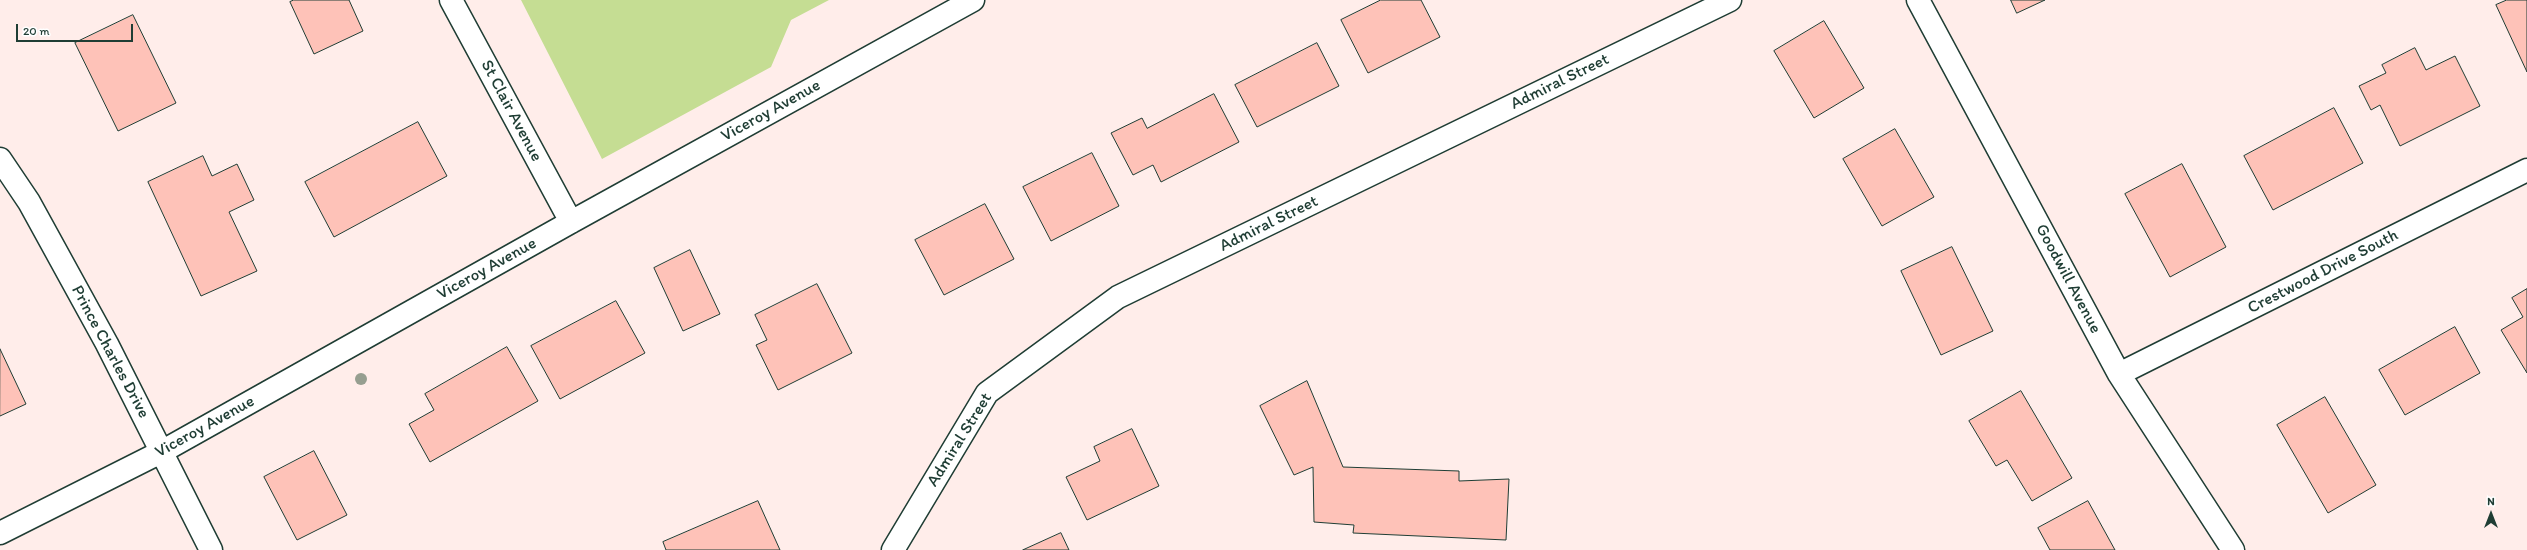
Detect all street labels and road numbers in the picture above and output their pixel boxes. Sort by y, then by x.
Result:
street label: Admiral Street [1507,49,1613,115]
street label: St Clair Avenue [476,57,546,165]
street label: Viceroy Avenue [718,75,824,147]
street label: Admiral Street [1216,191,1322,257]
street label: Goodwill Avenue [2031,221,2105,337]
street label: Crestwood Drive South [2244,225,2402,319]
street label: Viceroy Avenue [434,233,540,305]
street label: Prince Charles Drive [66,282,154,422]
street label: Admiral Street [923,389,997,491]
street label: Viceroy Avenue [152,391,258,463]

